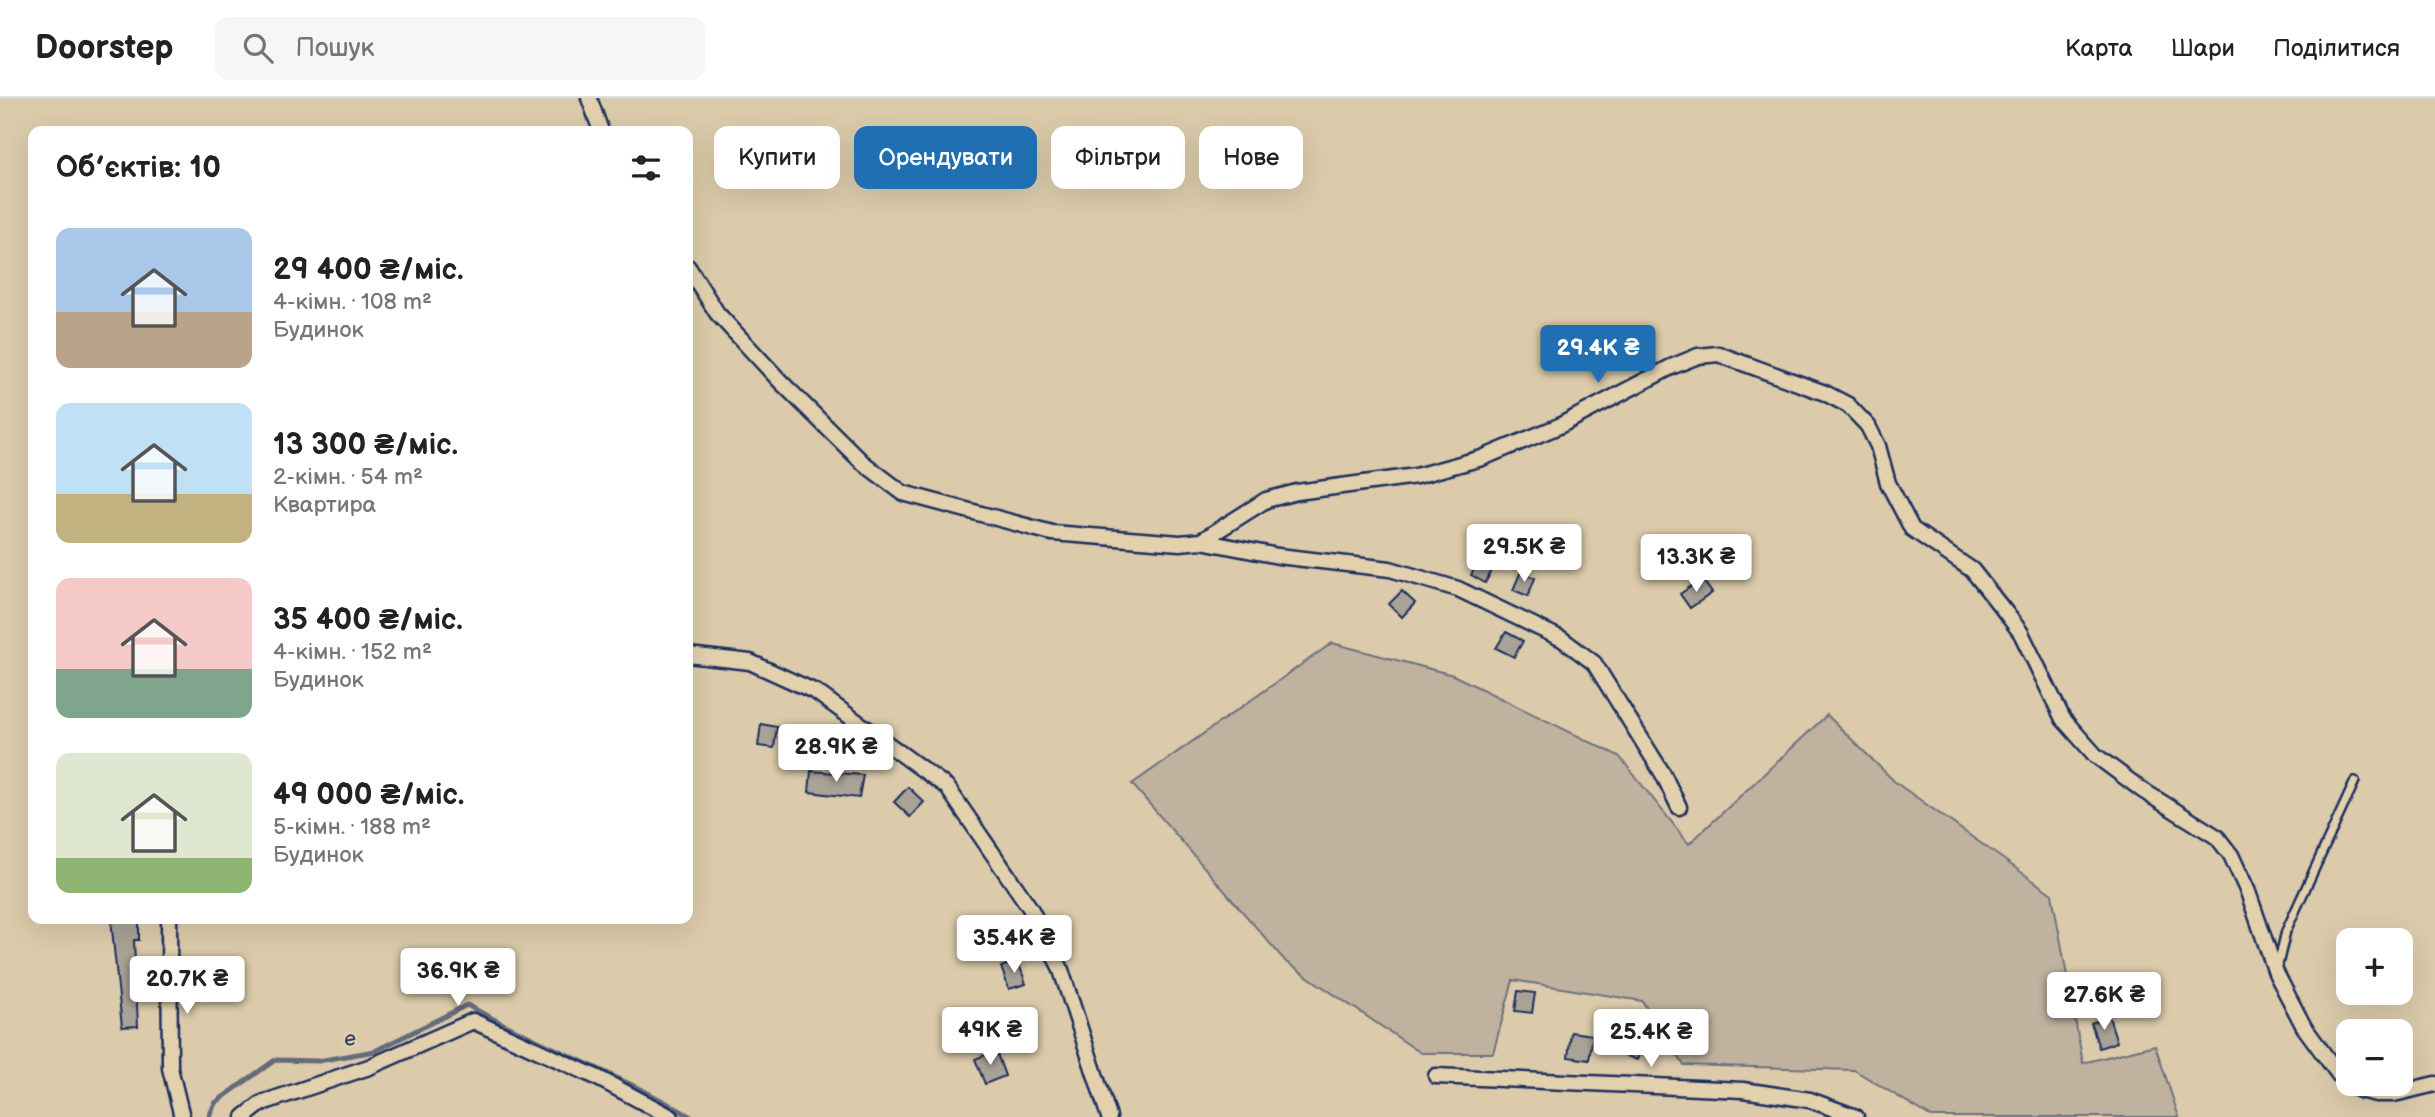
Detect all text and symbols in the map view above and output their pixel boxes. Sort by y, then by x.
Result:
search box [215,17,705,80]
text: Doorstep [35,28,173,68]
icon: search [239,29,277,67]
text: Пошук [295,33,374,64]
text: Карта [2065,34,2133,63]
text: Шари [2171,34,2235,63]
text: Поділитися [2273,34,2400,63]
chip: Купити [714,126,840,189]
chip: Орендувати [854,126,1037,189]
chip: Фільтри [1051,126,1185,189]
chip: Нове [1199,126,1303,189]
icon: filters [627,149,665,187]
text: Об’єктів: 10 [56,150,221,186]
text: 29 400 ₴/міс. [273,252,464,288]
icon: home [112,256,196,340]
text: 4-кімн. · 108 m² [273,288,432,316]
text: Будинок [273,316,364,344]
pin: 29.4K ₴ [1533,326,1663,385]
text: 29.4K ₴ [1556,334,1640,362]
text: 13 300 ₴/міс. [273,427,458,463]
icon: home [112,431,196,515]
text: 2-кімн. · 54 m² [273,463,423,491]
text: Квартира [273,491,376,519]
pin: 29.5K ₴ [1459,524,1589,584]
text: 29.5K ₴ [1483,533,1565,561]
pin: 13.3K ₴ [1631,534,1761,594]
text: 13.3K ₴ [1657,543,1735,571]
text: 35 400 ₴/міс. [273,602,463,638]
icon: home [112,606,196,690]
text: 4-кімн. · 152 m² [273,638,432,666]
text: Будинок [273,666,364,694]
pin: 28.9K ₴ [771,724,901,784]
text: 28.9K ₴ [794,733,878,761]
text: 49 000 ₴/міс. [273,777,464,813]
icon: home [112,781,196,865]
text: 5-кімн. · 188 m² [273,813,431,841]
text: Будинок [273,841,364,869]
pin: 35.4K ₴ [949,916,1079,975]
text: 35.4K ₴ [973,924,1055,952]
map controls [2336,928,2413,1096]
button: + [2336,928,2413,1005]
pin: 36.9K ₴ [393,948,523,1008]
pin: 20.7K ₴ [122,956,252,1016]
text: 36.9K ₴ [416,957,500,985]
text: 20.7K ₴ [146,965,228,993]
pin: 27.6K ₴ [2039,972,2169,1032]
text: 27.6K ₴ [2063,981,2145,1009]
pin: 49K ₴ [941,1007,1039,1067]
pin: 25.4K ₴ [1586,1010,1716,1069]
text: 49K ₴ [958,1016,1022,1044]
text: 25.4K ₴ [1610,1018,1692,1046]
button: − [2336,1019,2413,1096]
water label: e [342,1026,358,1052]

